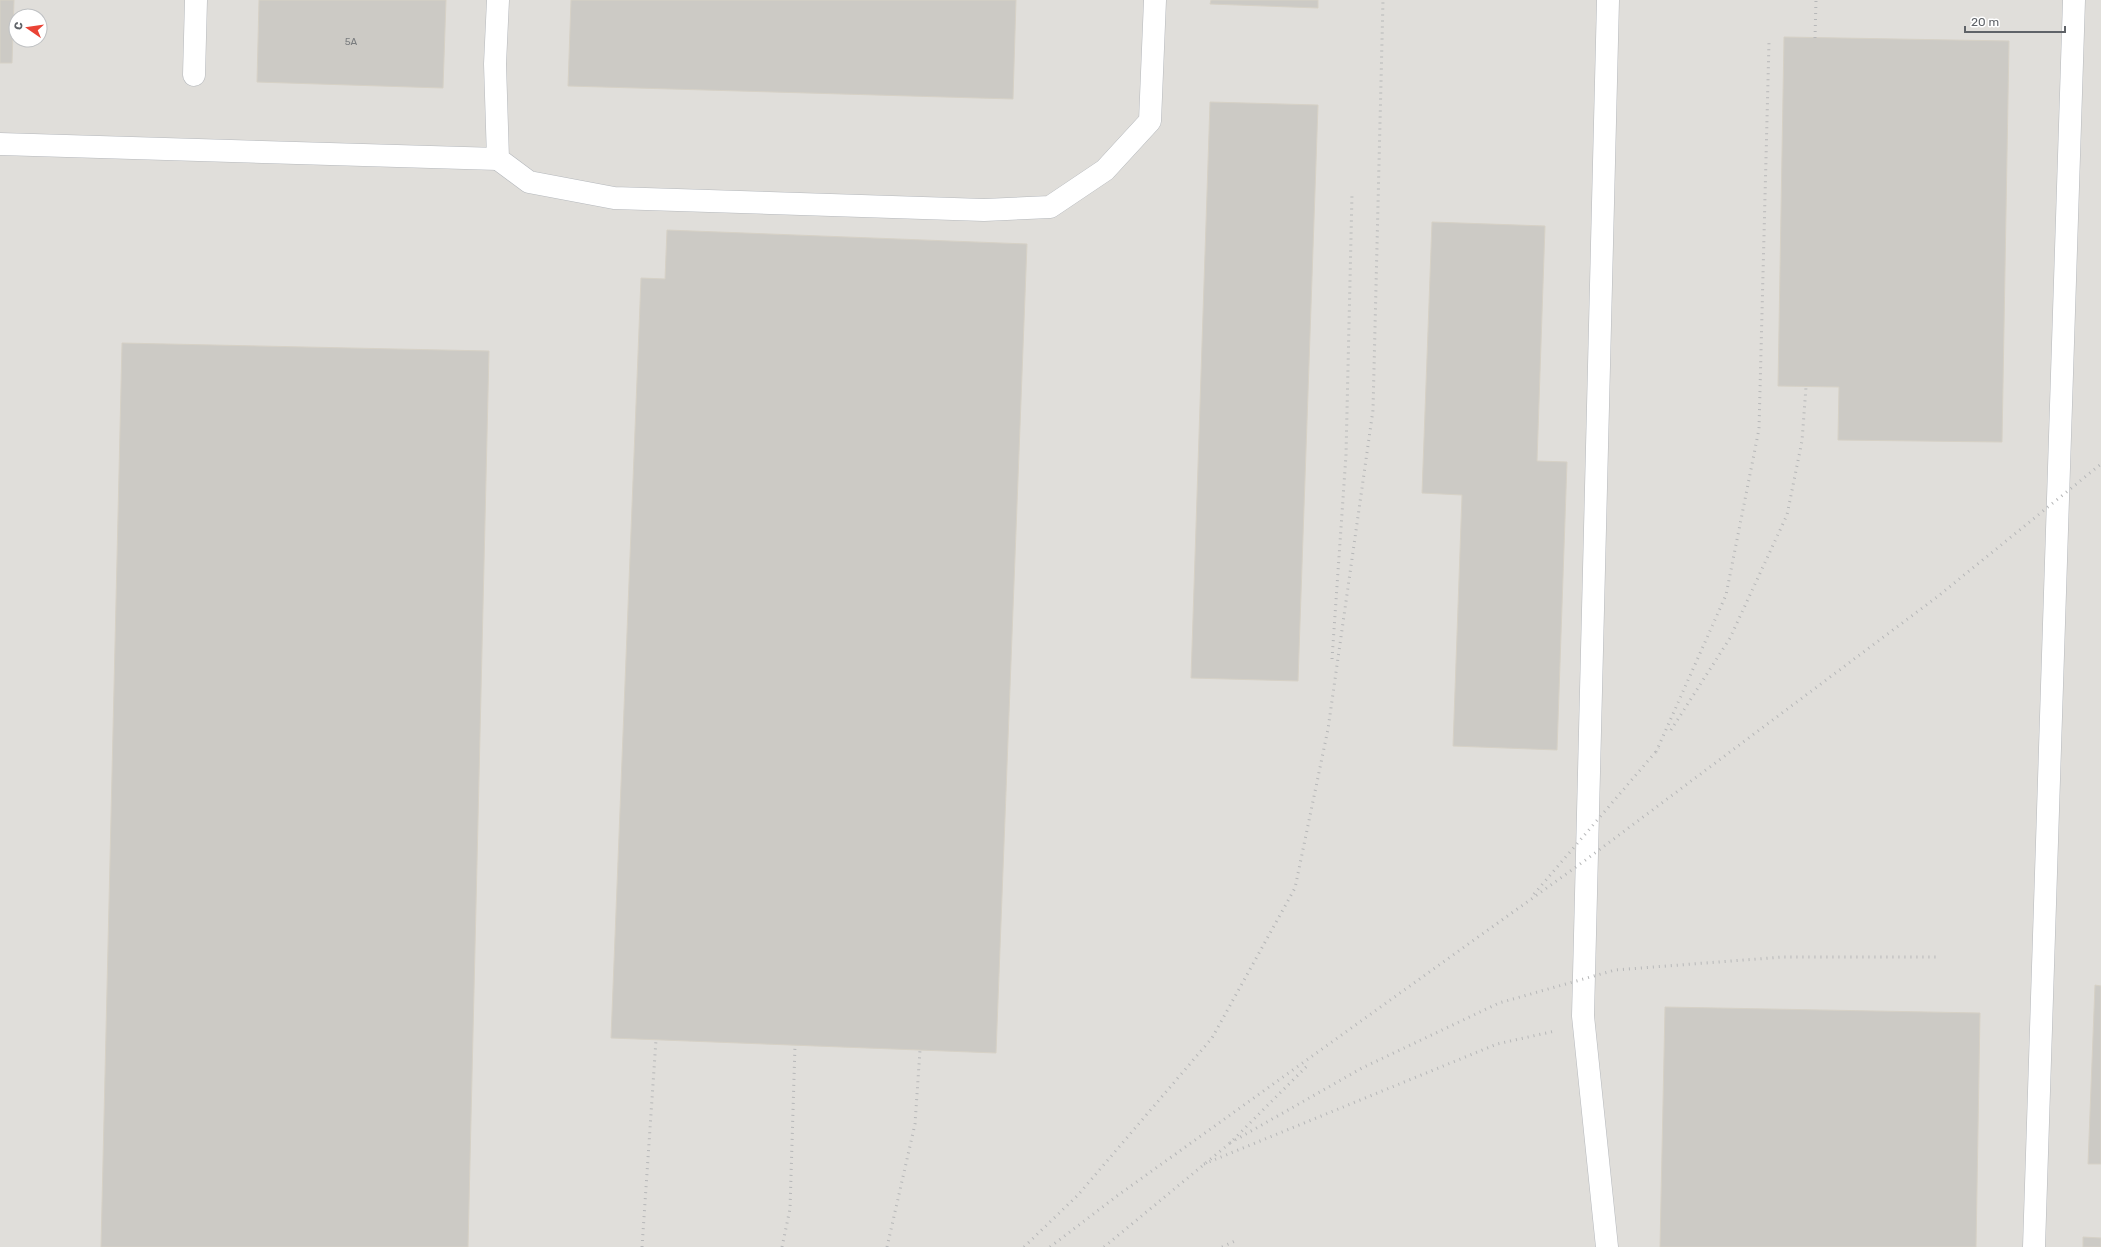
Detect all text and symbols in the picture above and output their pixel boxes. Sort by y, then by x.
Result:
north arrow [8,8,48,48]
scale bar [1965,8,2065,34]
text: 20 m [1971,15,1999,29]
text: С [12,20,26,31]
house number: 5А [345,36,358,48]

